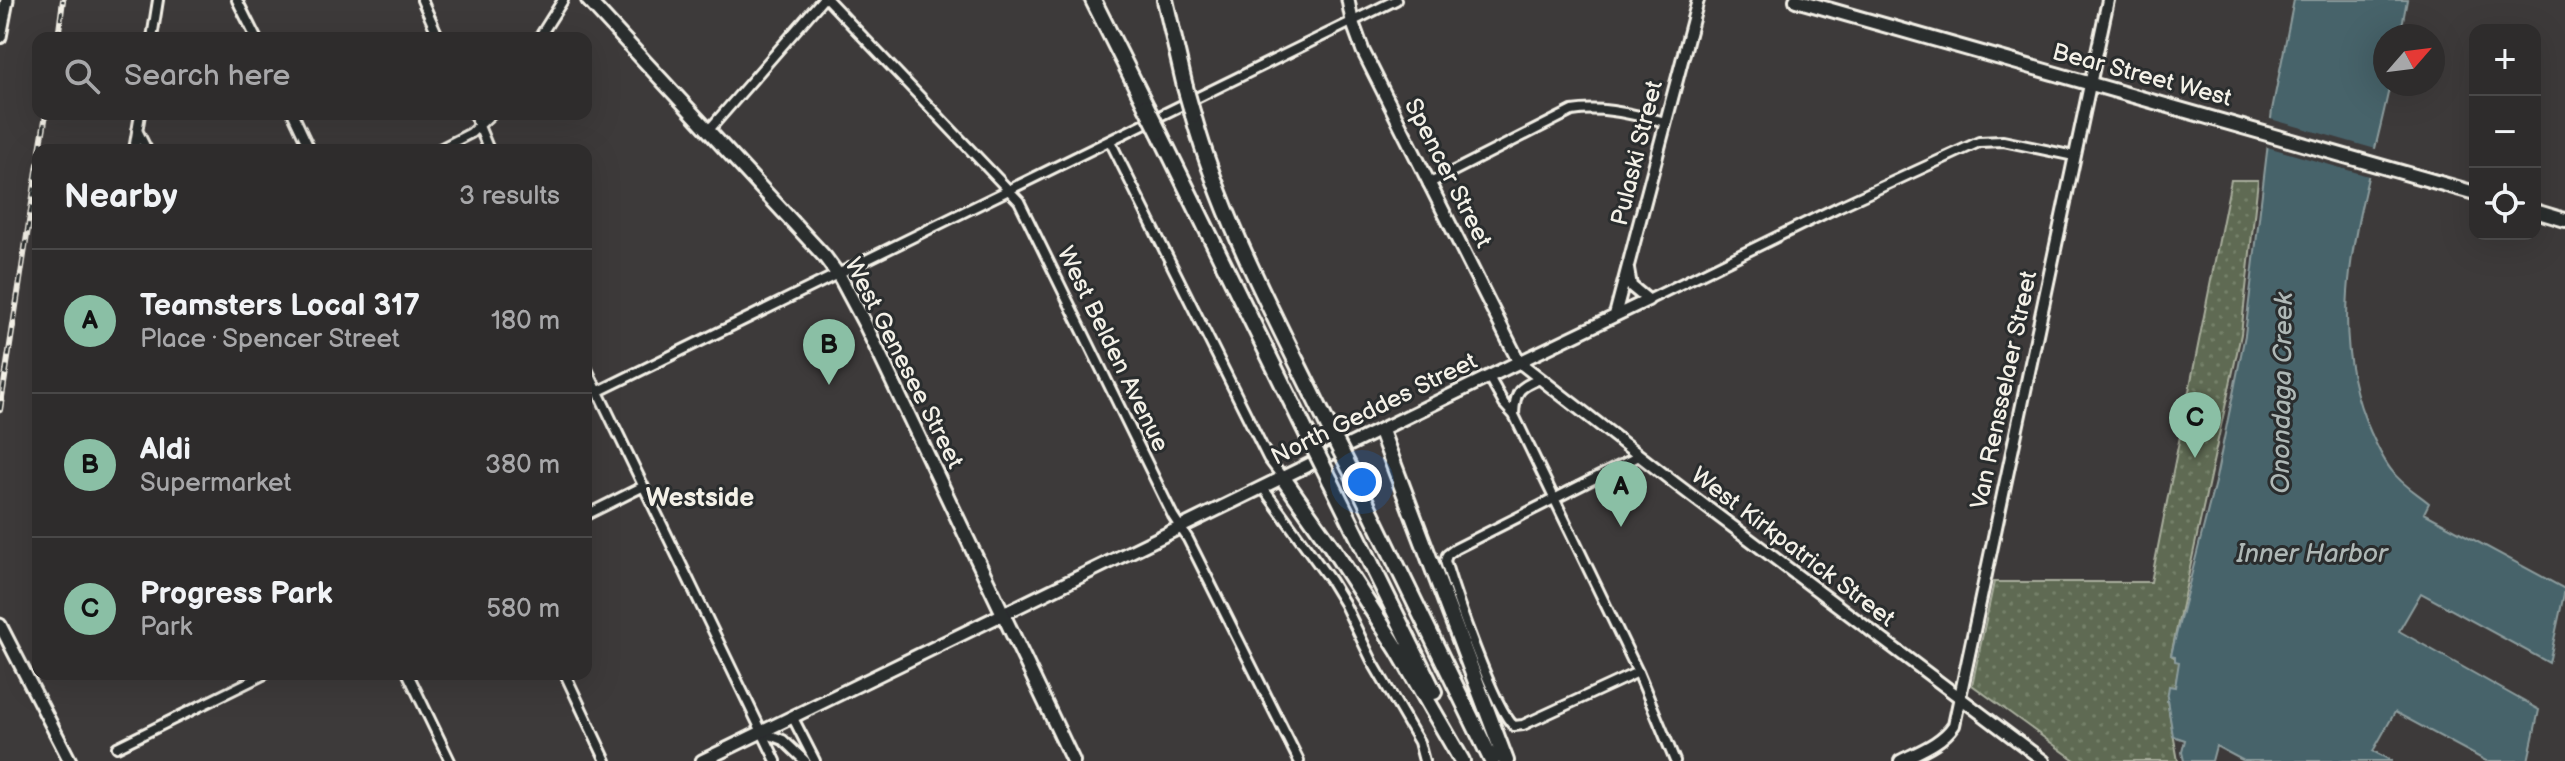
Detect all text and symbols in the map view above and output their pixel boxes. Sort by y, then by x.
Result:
north arrow [2373,24,2445,96]
map controls [2469,24,2541,240]
button: + [2469,24,2541,96]
search box [32,32,592,120]
street label: Bear Street West [2049,37,2235,113]
icon: search [60,54,104,98]
text: Search here [124,58,290,94]
street label: Pulaski Street [1605,77,1669,229]
street label: Spencer Street [1398,93,1498,253]
button: − [2469,96,2541,168]
button: locate [2469,168,2541,240]
text: Nearby [64,176,178,217]
text: 3 results [459,181,560,212]
street label: West Belden Avenue [1051,242,1175,456]
street label: West Genesee Street [838,253,970,474]
street label: Van Rensselaer Street [1965,268,2044,512]
text: Teamsters Local 317 [140,288,420,324]
water label: Onondaga Creek [2266,291,2300,494]
text: A [82,306,98,337]
text: 180 m [491,306,560,337]
pin: B [803,319,855,385]
text: Place · Spencer Street [140,324,400,355]
street label: North Geddes Street [1266,346,1482,471]
pin: C [2169,392,2221,458]
text: Aldi [140,432,191,468]
text: B [81,450,99,481]
text: 380 m [485,450,560,481]
pin: A [1595,461,1647,527]
street label: West Kirkpatrick Street [1685,461,1901,633]
your location [1342,462,1382,502]
text: Supermarket [140,468,291,499]
district label: Westside [646,483,754,514]
water label: Inner Harbor [2235,539,2389,570]
text: Progress Park [140,576,333,612]
text: C [81,594,99,625]
text: 580 m [486,594,560,625]
text: Park [140,612,192,643]

